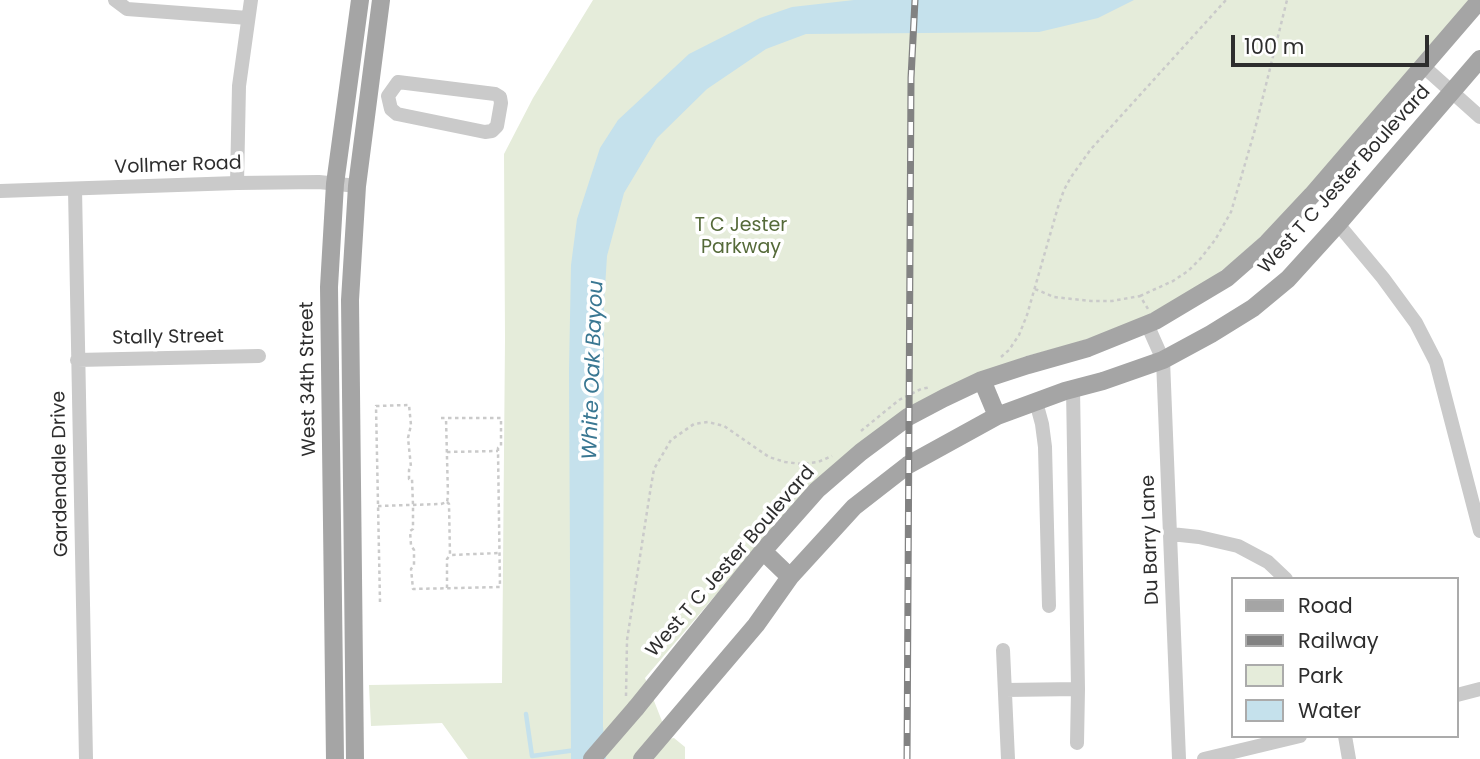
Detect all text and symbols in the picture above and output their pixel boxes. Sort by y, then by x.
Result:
scale bar [1235,21,1433,65]
text: 100 m [1244,32,1304,61]
street label: West T C Jester Boulevard [1254,81,1436,279]
street label: Vollmer Road [114,152,242,180]
park label: T C Jester Parkway [695,215,787,259]
water label: White Oak Bayou [578,280,610,460]
street label: West 34th Street [296,301,322,457]
street label: Stally Street [112,326,224,350]
street label: Gardendale Drive [48,391,74,557]
street label: West T C Jester Boulevard [642,462,820,662]
street label: Du Barry Lane [1137,475,1165,605]
legend [1232,577,1459,738]
text: Road [1298,591,1353,620]
text: Railway [1298,626,1379,655]
text: Park [1298,661,1343,690]
text: Water [1298,696,1361,725]

